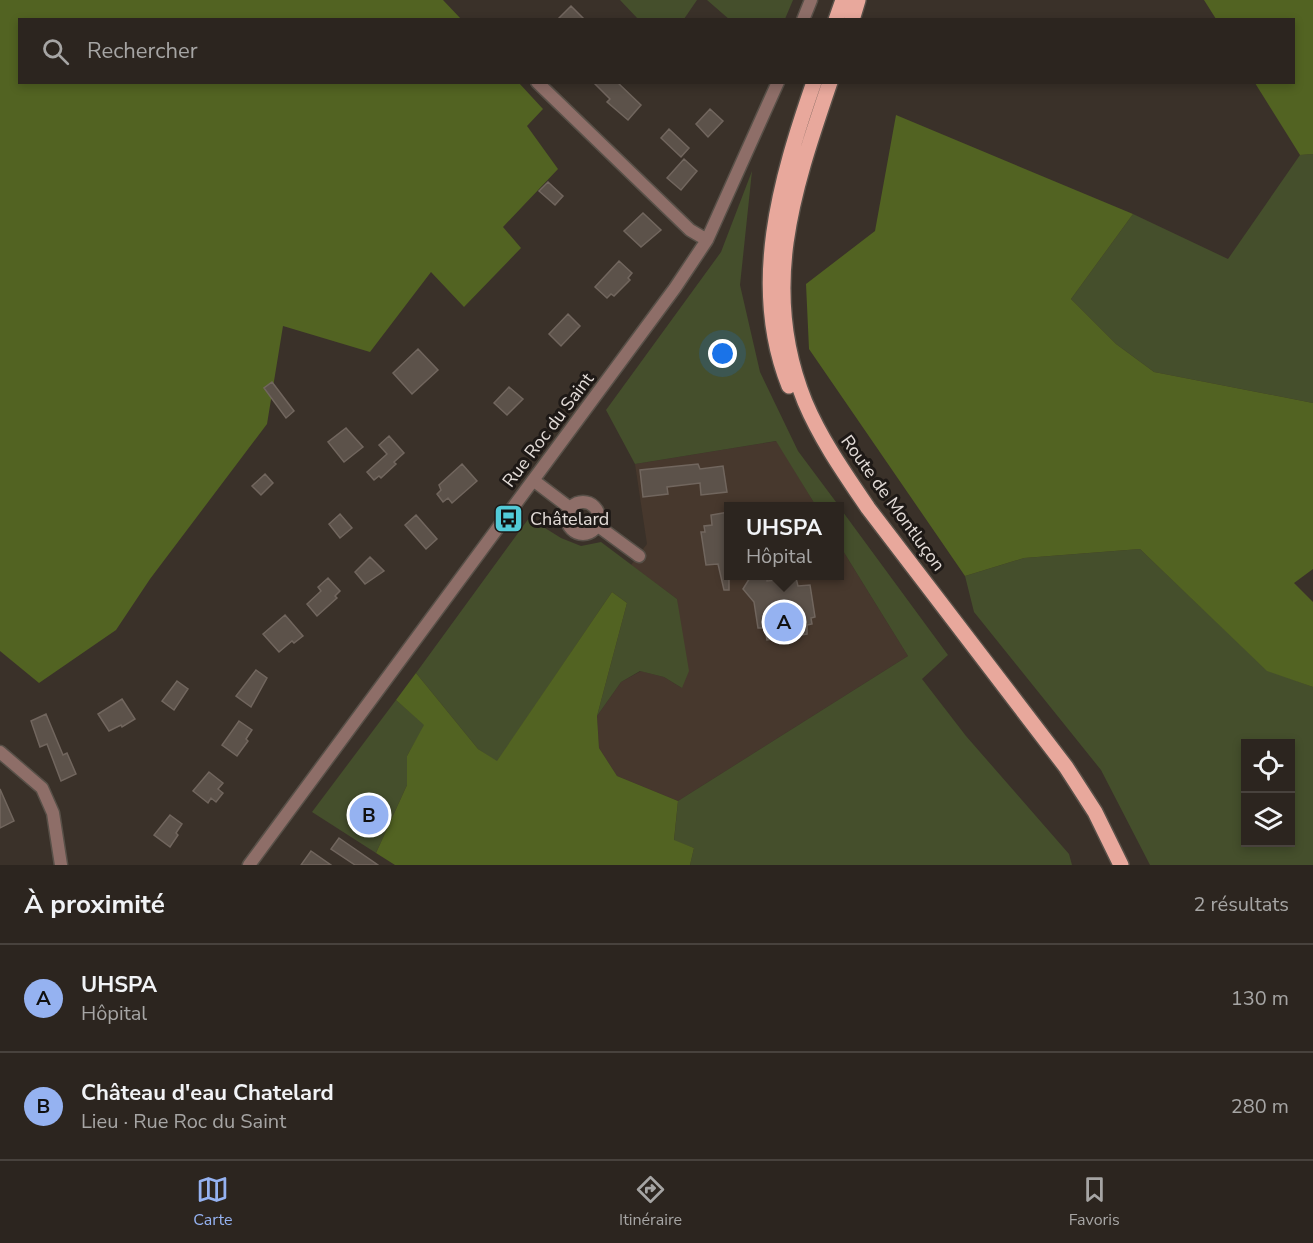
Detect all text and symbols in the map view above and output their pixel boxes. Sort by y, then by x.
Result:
search box [18,18,1295,84]
icon: search [39,35,72,68]
text: Rechercher [87,36,198,66]
your location [708,339,737,368]
street label: Rue Roc du Saint [497,367,599,492]
street label: Route de Montluçon [835,430,951,576]
popup [724,502,844,580]
bus stop icon: Châtelard [493,503,525,535]
place label: Châtelard [530,507,609,531]
text: UHSPA [746,513,822,543]
text: Hôpital [746,543,812,570]
pin: A [764,600,804,644]
map controls [1241,739,1295,847]
button: locate [1241,739,1295,793]
pin: B [350,792,388,838]
button: layers [1241,793,1295,847]
text: À proximité [24,887,165,922]
text: 2 résultats [1193,891,1289,918]
text: UHSPA [81,970,157,1000]
text: A [36,985,51,1012]
text: 130 m [1231,985,1289,1012]
text: Hôpital [81,1000,147,1027]
text: Château d'eau Chatelard [81,1078,334,1108]
text: B [37,1093,50,1120]
text: 280 m [1231,1093,1289,1120]
text: Lieu · Rue Roc du Saint [81,1108,286,1135]
tab: Carte [193,1173,232,1231]
tab: Itinéraire [619,1173,682,1231]
tab: Favoris [1069,1173,1120,1231]

